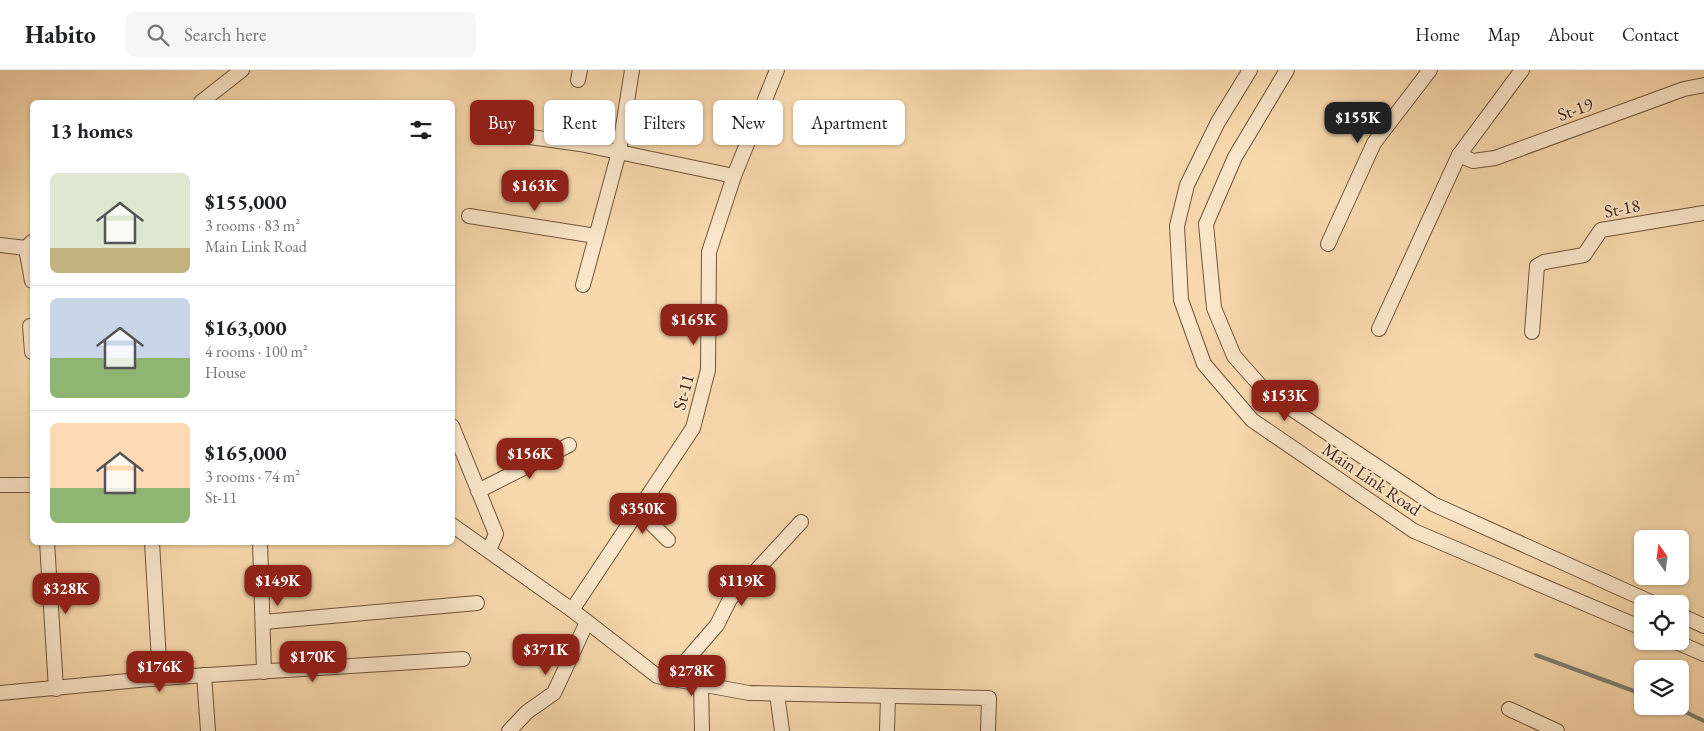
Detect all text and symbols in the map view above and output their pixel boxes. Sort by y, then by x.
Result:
search box [126,12,476,57]
text: Habito [25,19,96,50]
icon: search [144,21,172,49]
text: Search here [184,22,266,47]
text: Home [1415,23,1460,46]
text: Map [1488,23,1520,46]
text: About [1548,23,1594,46]
text: Contact [1622,23,1679,46]
street label: St-19 [1554,92,1596,126]
chip: Buy [470,100,534,145]
chip: Rent [544,100,615,145]
chip: Filters [625,100,703,145]
chip: New [713,100,783,145]
chip: Apartment [793,100,905,145]
pin: $155K [1323,102,1393,144]
text: $155K [1336,107,1380,128]
icon: filters [407,116,435,144]
text: 13 homes [50,117,133,144]
pin: $163K [500,170,570,212]
text: $163K [513,175,557,196]
text: $155,000 [205,188,287,215]
icon: home [90,193,150,253]
street label: St-18 [1602,193,1642,223]
text: 3 rooms · 83 m² [205,215,300,236]
text: Main Link Road [205,236,307,257]
pin: $165K [659,304,729,346]
text: $165K [672,309,716,330]
text: $163,000 [205,314,287,341]
icon: home [90,318,150,378]
text: 4 rooms · 100 m² [205,341,308,362]
text: House [205,362,246,383]
street label: St-11 [667,372,699,412]
pin: $153K [1250,380,1320,422]
text: $153K [1263,385,1307,406]
street label: Main Link Road [1318,437,1427,521]
pin: $156K [495,438,565,480]
text: $165,000 [205,439,287,466]
icon: home [90,443,150,503]
text: $156K [508,443,552,464]
text: 3 rooms · 74 m² [205,466,300,487]
text: St-11 [205,487,237,508]
pin: $350K [608,492,678,535]
text: $350K [621,498,665,519]
north arrow [1634,530,1689,585]
map controls [1634,530,1689,715]
pin: $149K [243,564,313,607]
pin: $119K [707,564,777,607]
text: $149K [256,570,300,591]
text: $119K [720,570,764,591]
pin: $328K [31,572,101,615]
text: $328K [44,578,88,599]
button: locate [1634,595,1689,650]
pin: $371K [511,634,581,676]
text: $371K [524,639,568,660]
pin: $170K [278,640,348,683]
text: $170K [291,646,335,667]
pin: $176K [125,650,195,693]
pin: $278K [657,654,727,697]
text: $176K [138,656,182,677]
text: $278K [670,660,714,681]
button: layers [1634,660,1689,715]

